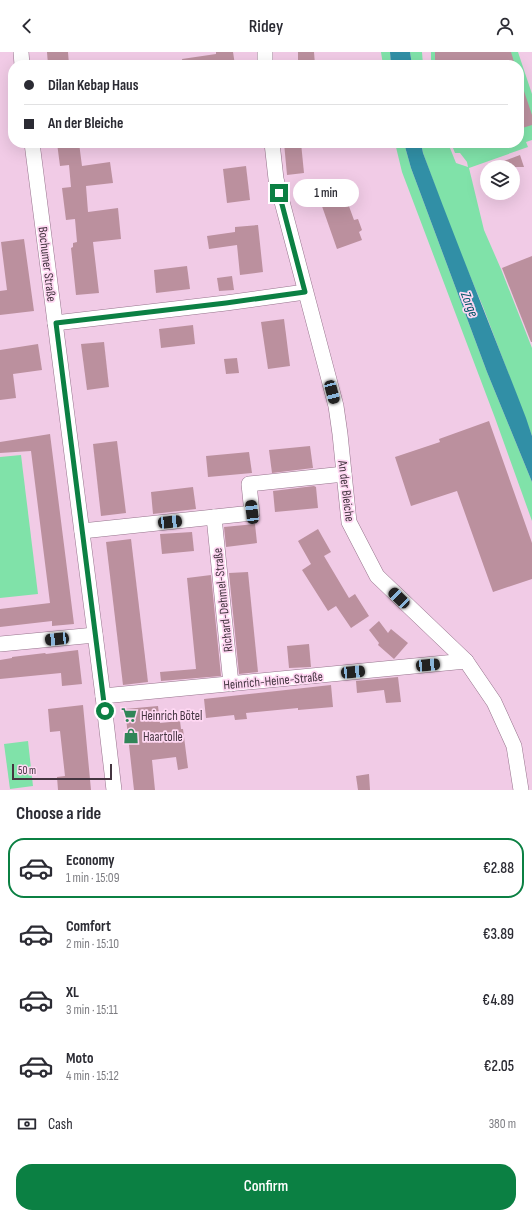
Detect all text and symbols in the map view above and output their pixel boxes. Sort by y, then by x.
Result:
icon: back [16,15,38,37]
icon: person [494,15,516,37]
text: Ridey [249,16,283,37]
text: Dilan Kebap Haus [48,76,138,95]
text: An der Bleiche [48,114,123,133]
map controls [480,160,520,200]
button: layers [480,160,520,200]
callout: 1 min [293,179,359,207]
route end [270,184,288,202]
text: 1 min [314,185,338,201]
street label: Bochumer Straße [34,226,60,303]
water label: Zorge [457,288,482,320]
car [323,379,341,405]
street label: An der Bleiche [334,459,358,523]
car [245,499,259,525]
car [157,515,183,529]
street label: Richard-Dehmel-Straße [210,547,236,653]
car [386,585,412,611]
car [44,632,70,646]
car [416,658,440,672]
car [341,665,365,679]
street label: Heinrich-Heine-Straße [223,669,324,693]
route start [96,702,114,720]
supermarket icon: Heinrich Bötel [120,706,138,724]
place label: Heinrich Bötel [141,708,202,724]
shop icon: Haartolle [122,727,140,745]
place label: Haartolle [143,729,183,745]
scale bar [12,762,112,781]
text: 50 m [18,764,36,777]
text: Choose a ride [16,803,101,824]
icon: car [18,850,54,886]
text: Economy [66,851,115,870]
text: €2.88 [483,859,514,878]
text: 1 min · 15:09 [66,870,119,886]
icon: car [18,916,54,952]
text: Comfort [66,917,111,936]
text: €3.89 [483,925,514,944]
text: 2 min · 15:10 [66,936,119,952]
icon: car [18,982,54,1018]
text: XL [66,983,79,1002]
text: €4.89 [482,991,514,1010]
text: 3 min · 15:11 [66,1002,118,1018]
icon: car [18,1048,54,1084]
text: Moto [66,1049,93,1068]
text: €2.05 [484,1057,514,1076]
text: 4 min · 15:12 [66,1068,119,1084]
icon: cash [16,1113,38,1135]
text: Cash [48,1115,73,1134]
text: 380 m [489,1116,516,1132]
button: Confirm [16,1164,516,1210]

